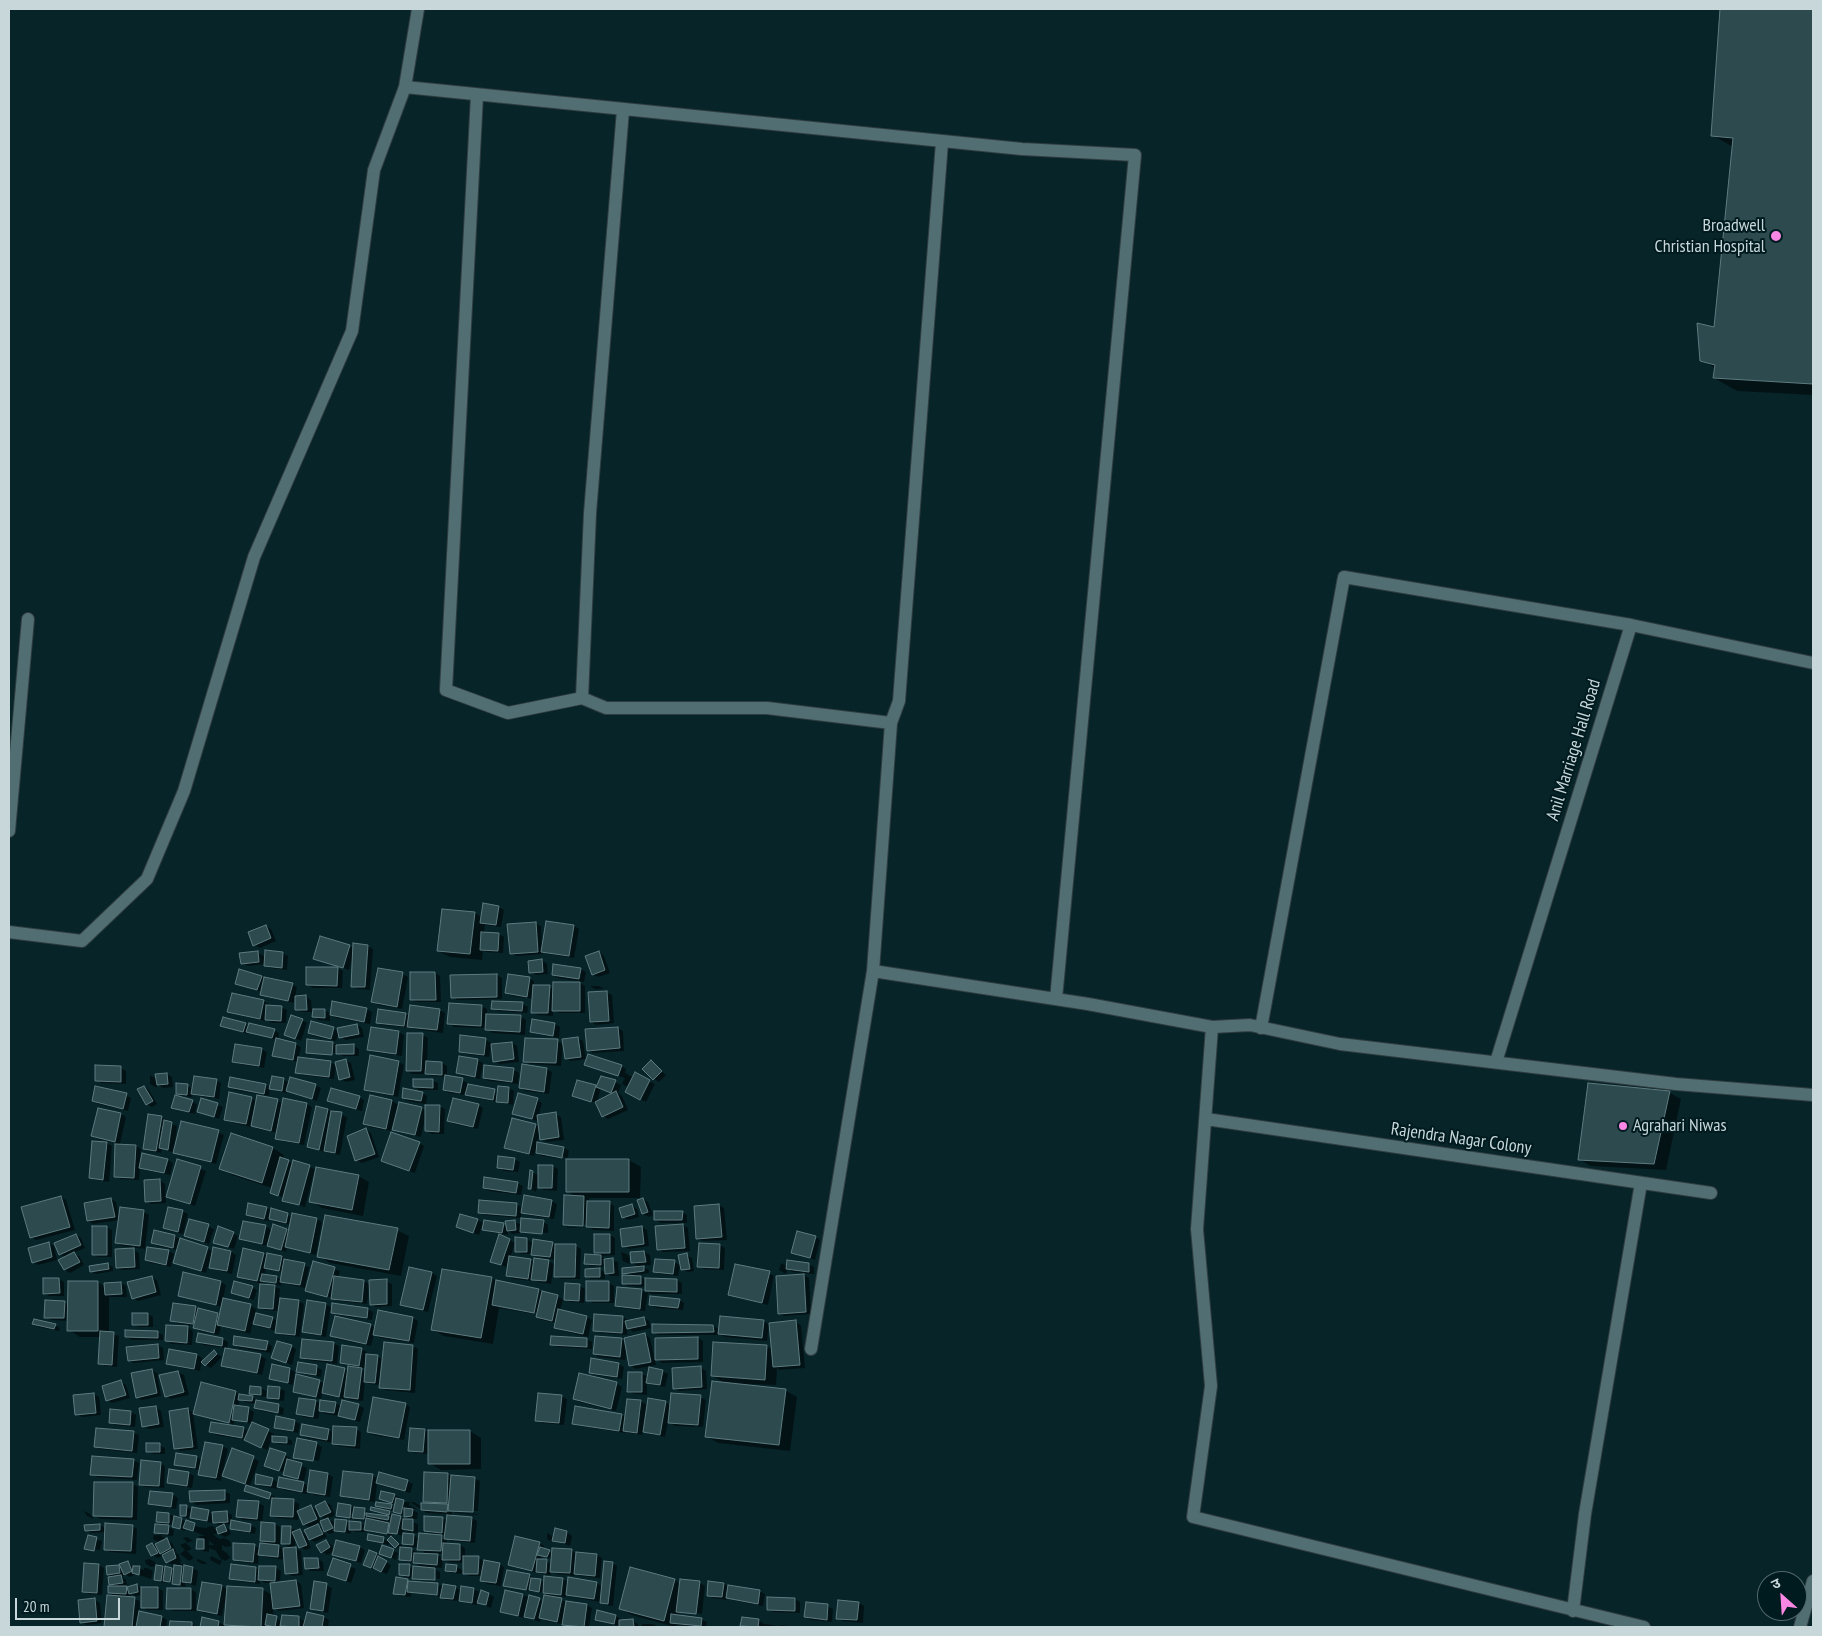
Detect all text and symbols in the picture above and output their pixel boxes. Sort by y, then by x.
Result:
place label: Broadwell Christian Hospital [1655,215,1765,258]
marker: Broadwell Christian Hospital [1769,229,1783,243]
street label: Anil Marriage Hall Road [1542,677,1606,823]
place label: Agrahari Niwas [1633,1115,1726,1137]
street label: Rajendra Nagar Colony [1389,1118,1533,1160]
marker: Agrahari Niwas [1617,1120,1629,1132]
north arrow [1757,1571,1807,1621]
text: उ [1768,1574,1783,1593]
scale bar [18,1588,122,1620]
text: 20 m [23,1597,49,1616]

